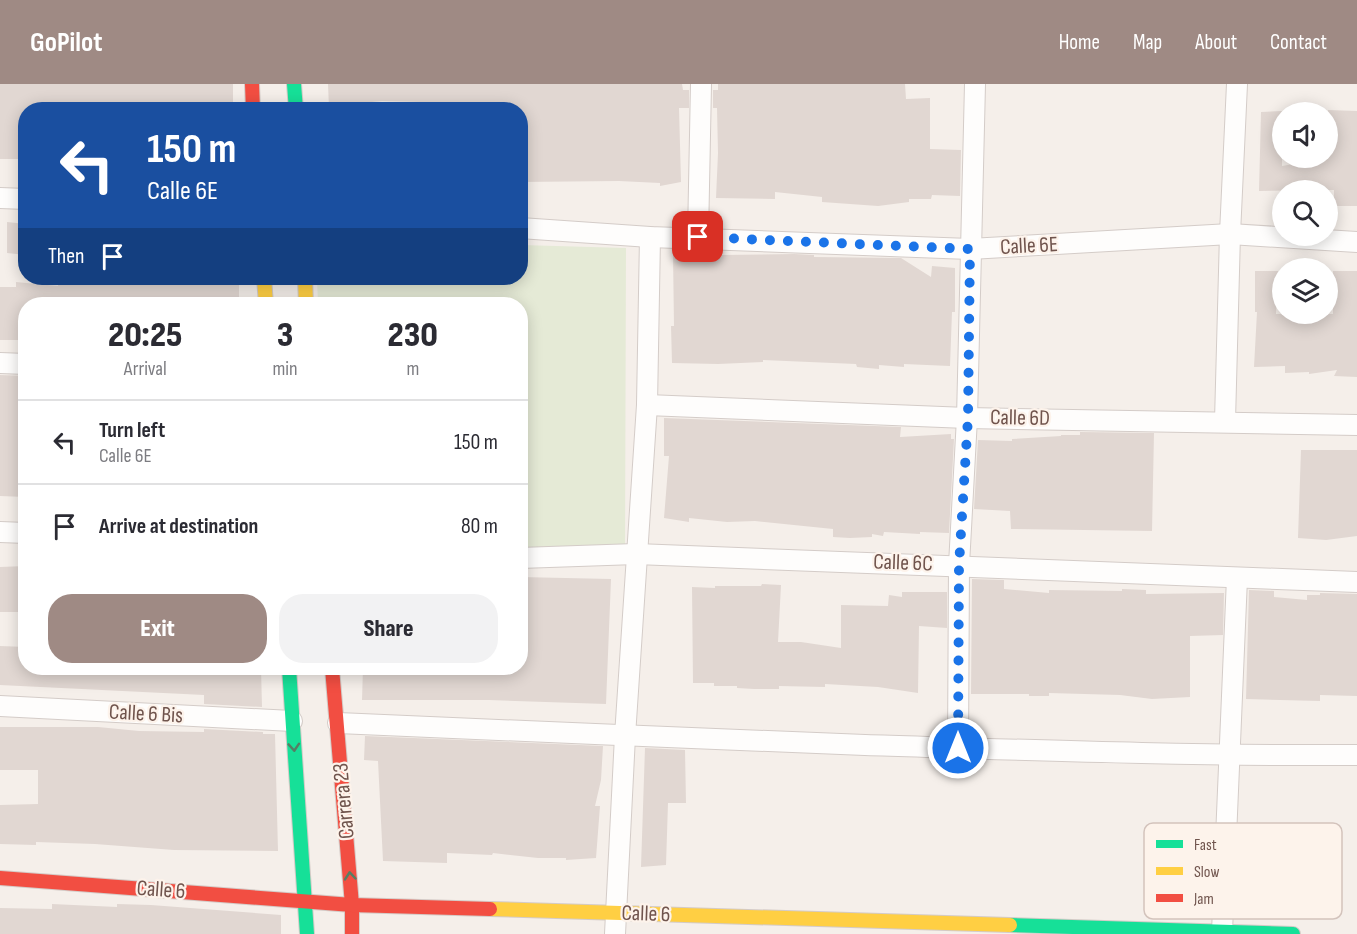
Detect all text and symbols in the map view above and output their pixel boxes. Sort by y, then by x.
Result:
text: GoPilot [30,26,102,59]
text: Home [1059,30,1100,55]
text: Map [1133,30,1162,55]
text: About [1195,30,1237,55]
text: Contact [1270,30,1327,55]
map controls [1272,102,1338,324]
button: sound [1272,102,1338,168]
text: 150 m [147,124,236,175]
icon: left [48,126,126,204]
text: Calle 6E [147,175,218,207]
button: search [1272,180,1338,246]
pin [672,211,723,262]
icon: arrive [681,220,714,253]
street label: Calle 6E [999,231,1059,261]
icon: arrive [96,240,129,273]
text: Then [48,243,84,270]
button: layers [1272,258,1338,324]
text: 20:25 [108,314,182,357]
text: 3 [277,314,293,357]
text: 230 [388,314,438,357]
text: Arrival [124,357,167,381]
text: min [272,357,298,381]
text: m [406,357,419,381]
street label: Calle 6D [990,404,1050,432]
text: Turn left [99,417,165,444]
icon: left [48,426,81,459]
text: 150 m [454,429,498,456]
text: Calle 6E [99,444,152,468]
icon: arrive [48,510,81,543]
text: Arrive at destination [99,513,258,540]
text: 80 m [461,513,498,540]
street label: Calle 6C [873,548,933,578]
button: Exit [48,594,267,663]
button: Share [279,594,498,663]
street label: Calle 6 Bis [108,699,184,729]
position arrow [926,716,990,780]
one-way arrow [287,742,300,751]
street label: Carrera 23 [327,762,361,840]
legend [1144,823,1342,919]
text: Fast [1194,836,1217,855]
text: Slow [1194,863,1219,882]
one-way arrow [344,871,357,880]
street label: Calle 6 [136,875,186,905]
text: Jam [1193,890,1214,909]
street label: Calle 6 [621,900,671,928]

